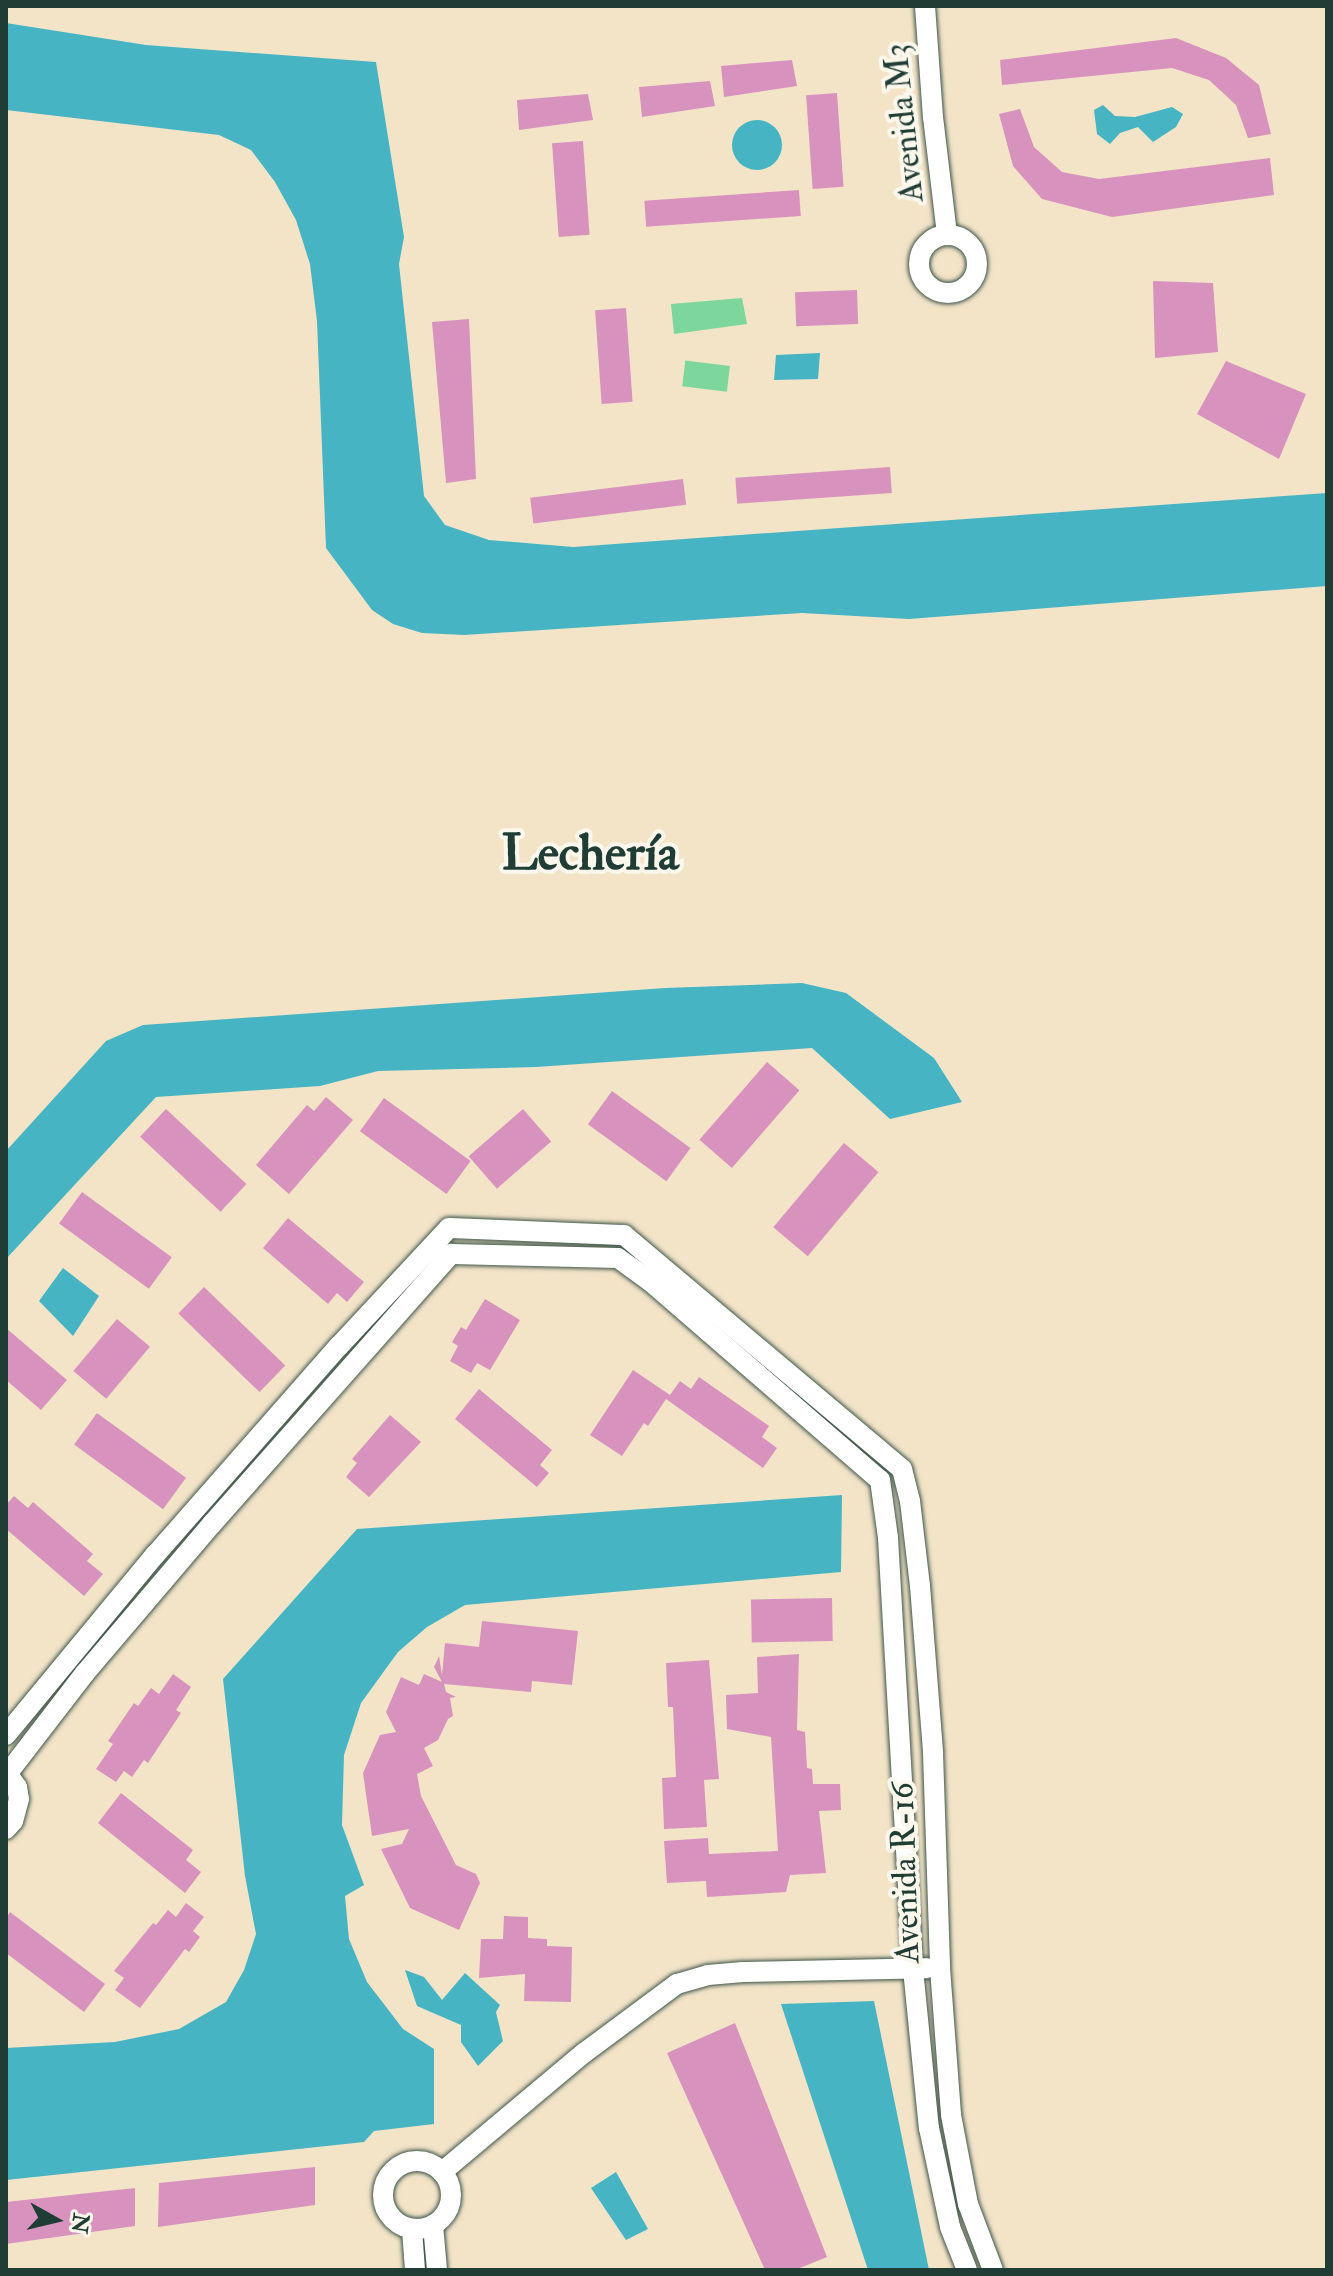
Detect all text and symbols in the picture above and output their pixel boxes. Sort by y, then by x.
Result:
street label: Avenida M3 [875,42,933,204]
district label: Lechería [502,824,678,884]
street label: Avenida R-16 [881,1782,929,1964]
north arrow [16,2180,96,2260]
text: N [65,2212,95,2235]

